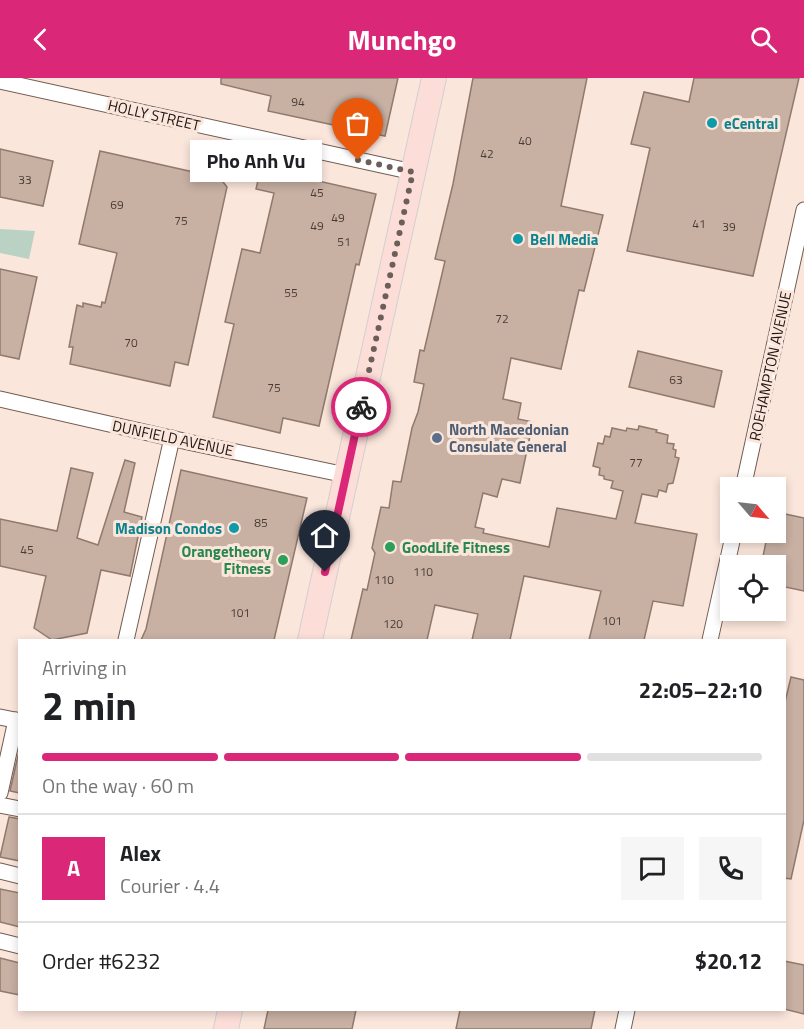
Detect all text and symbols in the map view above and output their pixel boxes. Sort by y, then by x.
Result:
text: Munchgo [348,19,456,60]
icon: back [24,23,57,56]
icon: search [747,23,780,56]
house number: 94 [291,92,305,111]
street label: HOLLY STREET [106,93,203,137]
pin [332,98,383,160]
icon: bag [341,107,374,140]
place label: eCentral [724,112,778,135]
marker: eCentral [705,116,719,130]
house number: 40 [518,131,532,150]
callout: Pho Anh Vu [190,139,322,181]
house number: 42 [480,144,494,163]
text: Pho Anh Vu [206,145,306,176]
house number: 33 [18,170,32,189]
house number: 45 [310,183,324,202]
house number: 69 [110,195,124,214]
house number: 49 [331,208,345,227]
house number: 75 [174,211,188,230]
house number: 41 [692,214,706,233]
house number: 49 [310,216,324,235]
house number: 39 [722,217,736,236]
place label: Bell Media [530,228,599,251]
house number: 51 [337,232,351,251]
marker: Bell Media [511,232,525,246]
house number: 55 [284,283,298,302]
street label: ROEHAMPTON AVENUE [743,289,797,443]
house number: 72 [495,309,509,328]
house number: 70 [124,333,138,352]
house number: 63 [669,370,683,389]
courier [331,377,391,437]
house number: 75 [267,378,281,397]
icon: bike [345,391,378,424]
street label: DUNFIELD AVENUE [110,414,236,462]
place label: North Macedonian Consulate General [449,418,569,458]
marker: North Macedonian Consulate General [430,431,444,445]
house number: 77 [629,453,643,472]
north arrow [720,477,786,543]
map controls [720,477,786,621]
pin [299,510,350,572]
house number: 85 [254,513,268,532]
place label: Madison Condos [115,517,222,540]
icon: home [308,519,341,552]
marker: Madison Condos [227,521,241,535]
place label: GoodLife Fitness [402,536,510,559]
house number: 45 [20,540,34,559]
place label: Orangetheory Fitness [182,540,271,580]
marker: GoodLife Fitness [383,540,397,554]
marker: Orangetheory Fitness [276,553,290,567]
button: locate [720,555,786,621]
house number: 110 [413,562,433,581]
house number: 110 [374,570,394,589]
house number: 101 [230,603,250,622]
house number: 101 [602,611,622,630]
house number: 120 [383,614,403,633]
text: Arriving in [42,652,127,683]
text: 22:05–22:10 [639,673,762,707]
text: 2 min [42,676,137,735]
text: On the way · 60 m [42,770,194,801]
text: Alex [120,836,161,870]
button: chat [621,837,684,900]
button: phone [699,837,762,900]
text: A [67,851,80,885]
text: Courier · 4.4 [120,870,220,901]
text: Order #6232 [42,944,161,978]
text: $20.12 [695,944,762,978]

